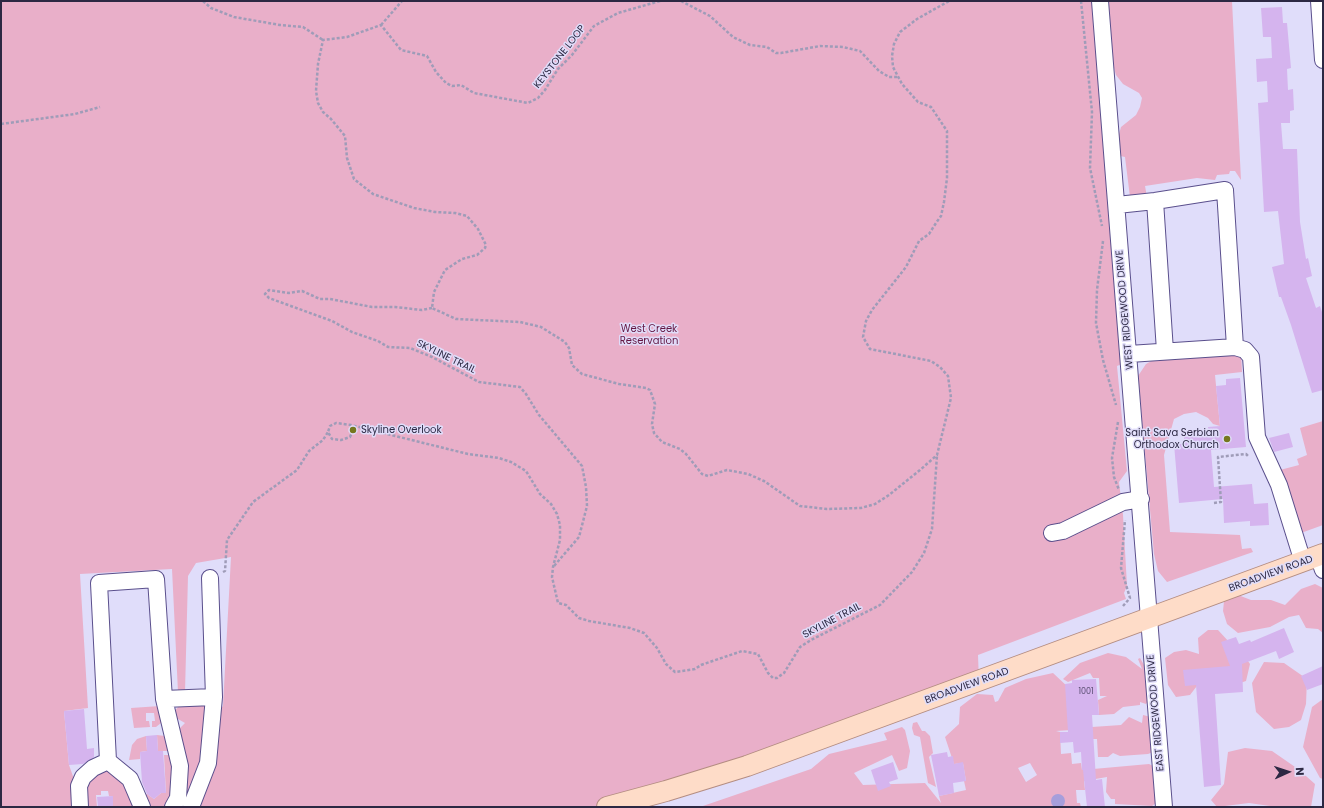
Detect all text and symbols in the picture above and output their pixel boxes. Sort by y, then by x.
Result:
street label: KEYSTONE LOOP [532,23,588,91]
street label: WEST RIDGEWOOD DRIVE [1114,250,1136,370]
park label: West Creek Reservation [620,323,678,346]
street label: SKYLINE TRAIL [414,338,478,376]
place label: Skyline Overlook [361,424,442,436]
marker: Skyline Overlook [348,425,358,435]
place label: Saint Sava Serbian Orthodox Church [1125,427,1219,450]
marker: Saint Sava Serbian Orthodox Church [1222,434,1232,444]
street label: BROADVIEW ROAD [1227,553,1315,595]
street label: SKYLINE TRAIL [801,601,863,641]
street label: EAST RIDGEWOOD DRIVE [1145,654,1167,772]
street label: BROADVIEW ROAD [923,665,1011,707]
house number: 1001 [1078,687,1094,697]
north arrow [1268,752,1308,792]
text: N [1292,767,1308,776]

